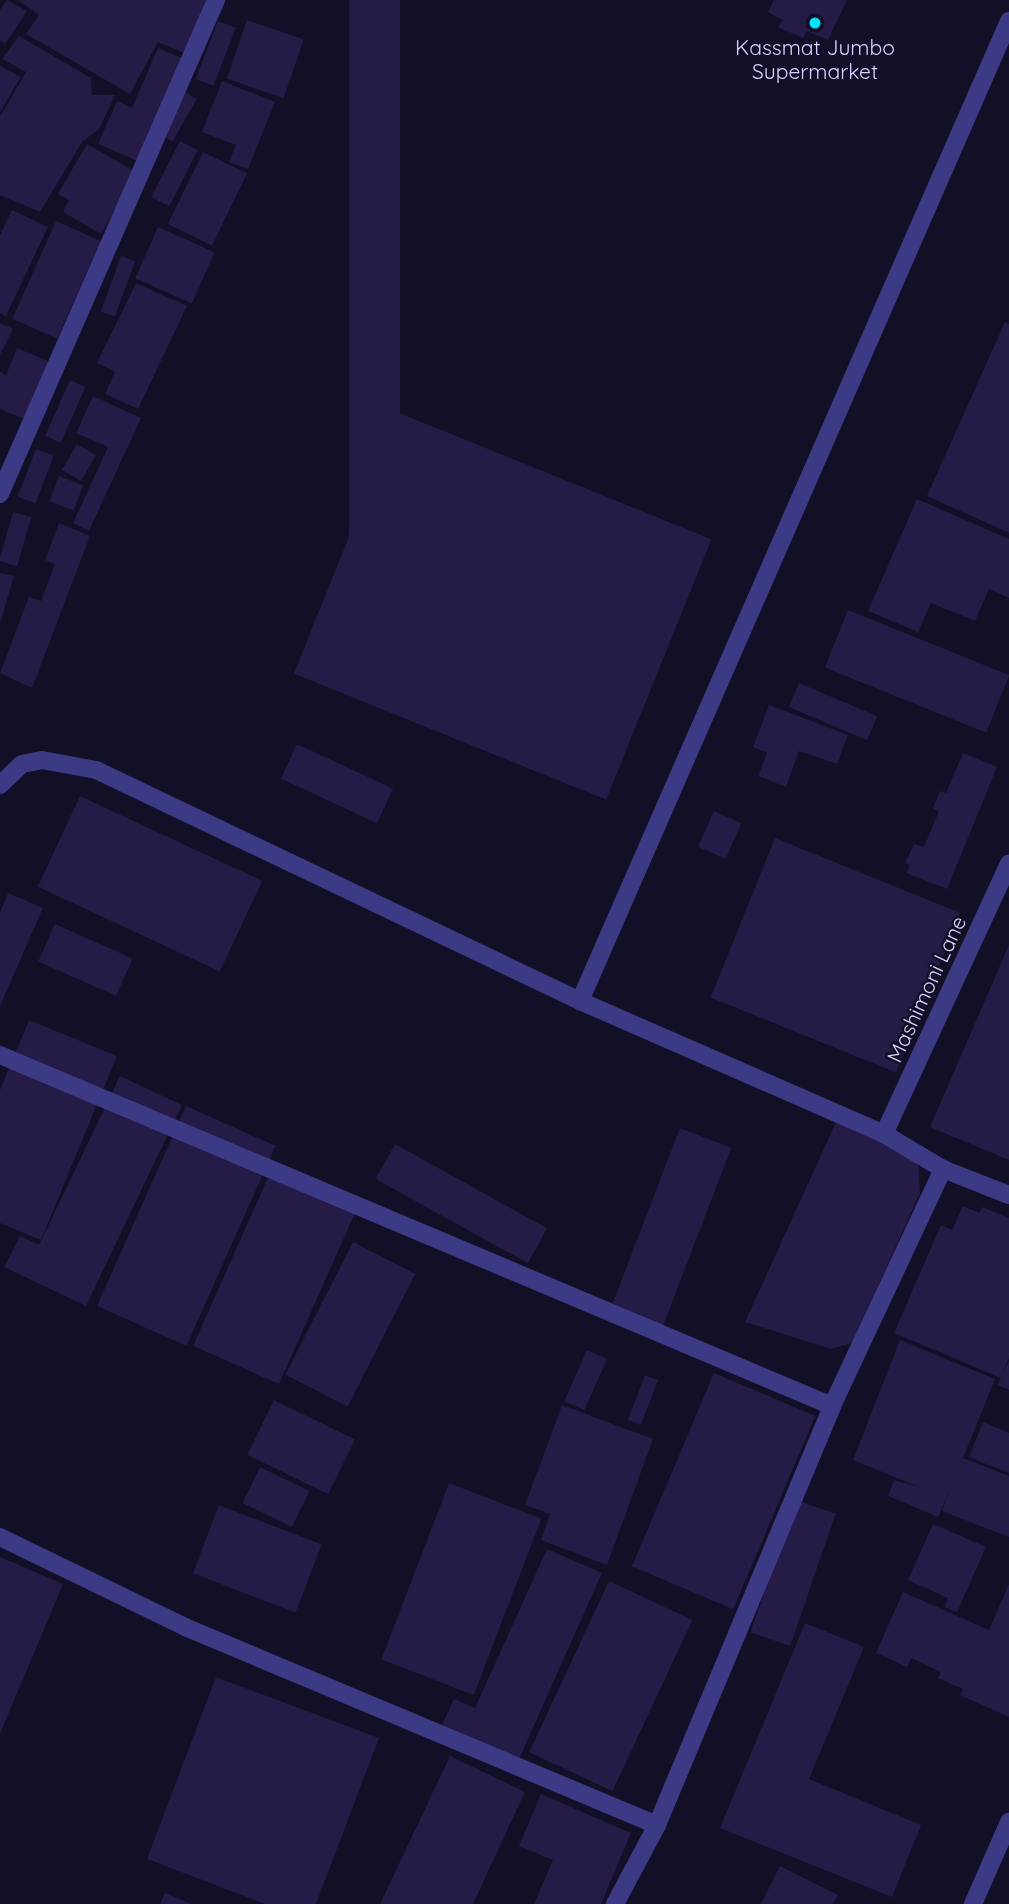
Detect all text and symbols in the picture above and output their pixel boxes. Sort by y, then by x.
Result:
marker: Kassmat Jumbo Supermarket [807,15,823,31]
place label: Kassmat Jumbo Supermarket [735,34,895,84]
street label: Mashimoni Lane [881,912,971,1066]

